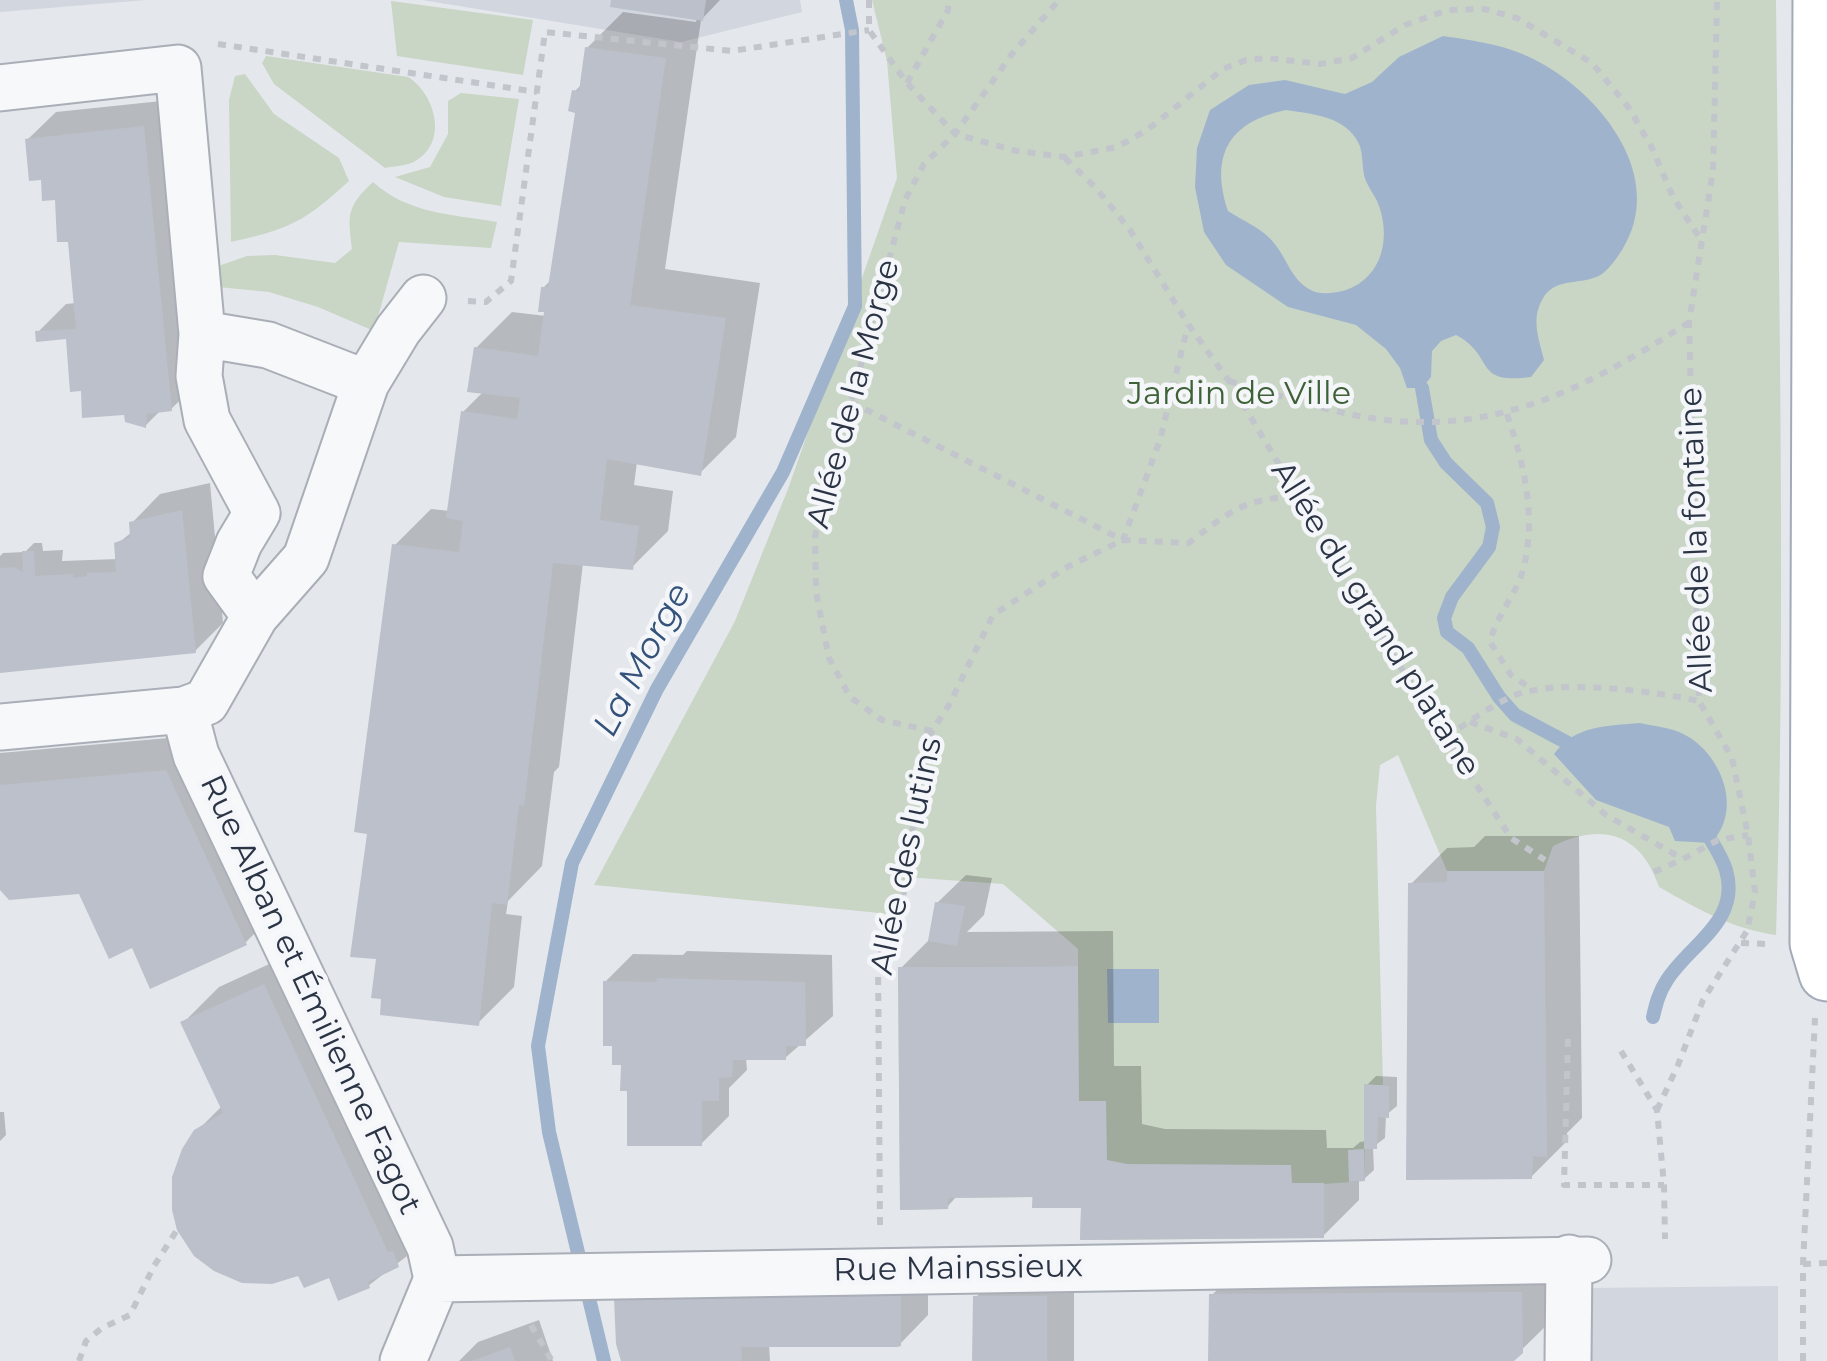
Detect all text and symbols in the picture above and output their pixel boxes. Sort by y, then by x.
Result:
street label: Allée de la Morge [800,255,908,533]
park label: Jardin de Ville [1127,376,1351,414]
street label: Allée de la fontaine [1672,387,1722,693]
street label: Allée du grand platane [1262,454,1488,784]
water label: La Morge [585,576,701,744]
street label: Allée des lutins [863,734,951,978]
street label: Rue Alban et Émilienne Fagot [191,769,429,1221]
street label: Rue Mainssieux [833,1248,1083,1290]

